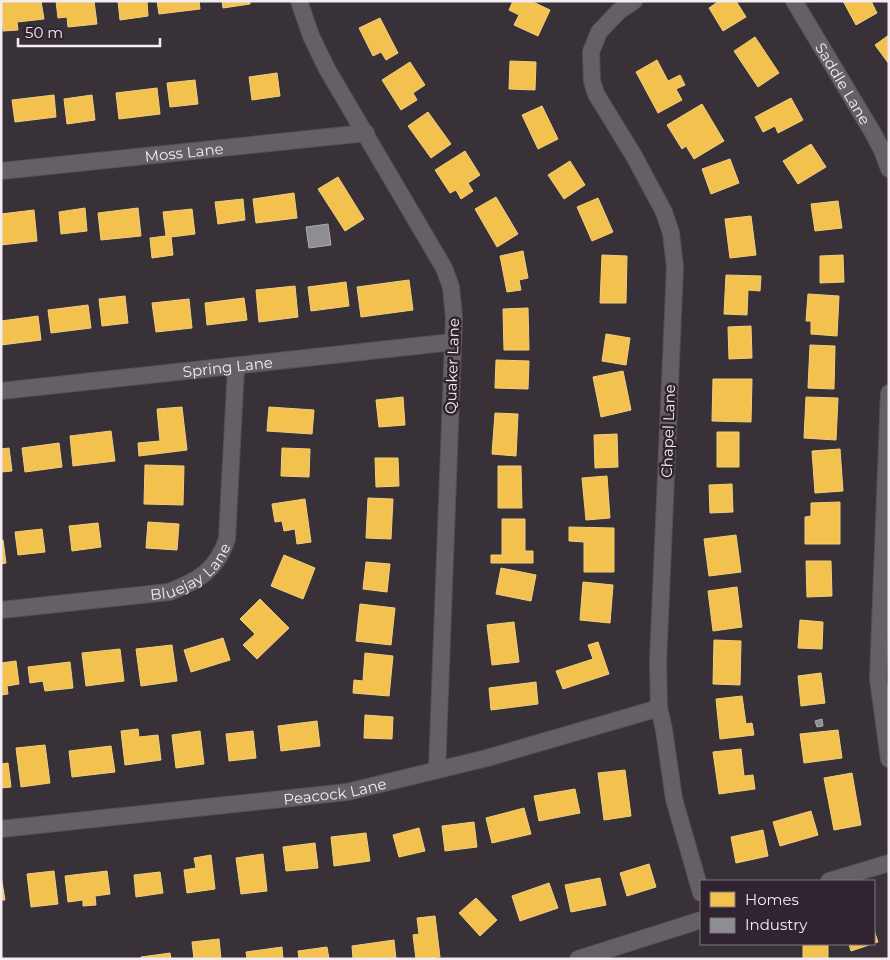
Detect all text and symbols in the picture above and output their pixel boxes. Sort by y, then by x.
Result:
scale bar [18,15,160,47]
text: 50 m [25,23,63,42]
street label: Saddle Lane [811,39,875,128]
street label: Moss Lane [144,138,224,165]
street label: Quaker Lane [441,318,463,414]
street label: Spring Lane [182,352,274,381]
street label: Chapel Lane [657,384,679,478]
street label: Bluejay Lane [149,540,234,603]
street label: Peacock Lane [282,773,388,808]
legend [700,880,875,945]
text: Homes [745,890,799,909]
text: Industry [745,915,808,934]

